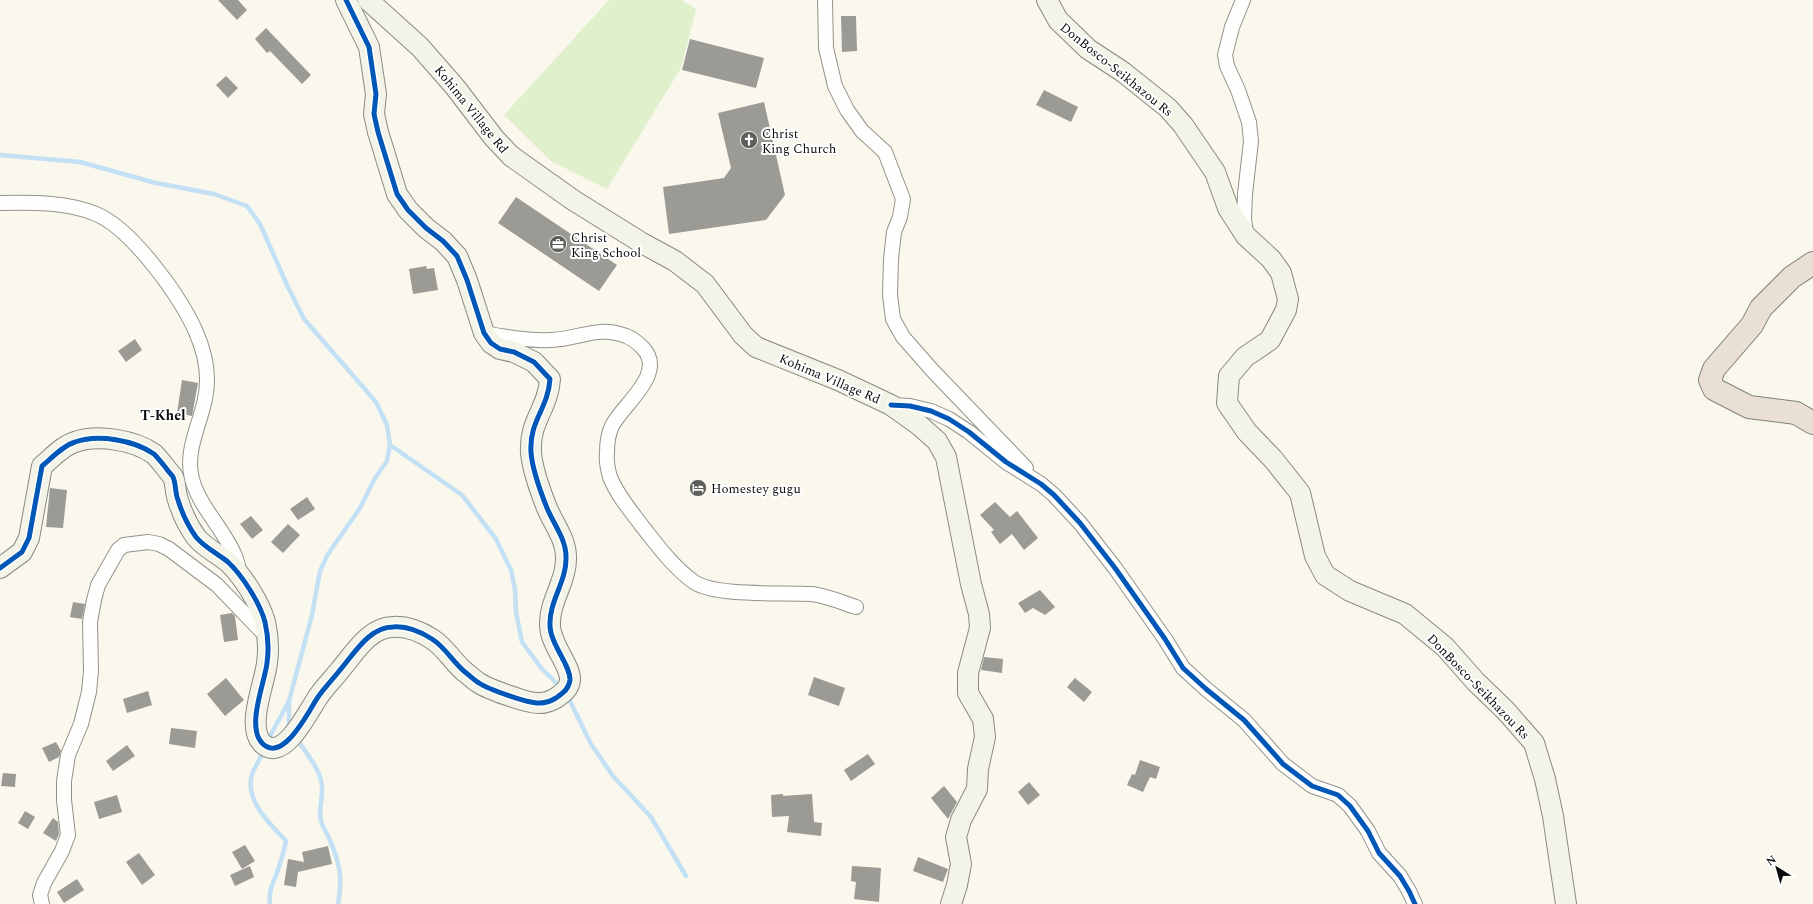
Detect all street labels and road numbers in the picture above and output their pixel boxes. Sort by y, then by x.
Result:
street label: DonBosco-Seikhazou Rs [1055,18,1177,122]
street label: Kohima Village Rd [429,61,513,158]
street label: Kohima Village Rd [776,349,883,409]
street label: DonBosco-Seikhazou Rs [1422,629,1534,744]

